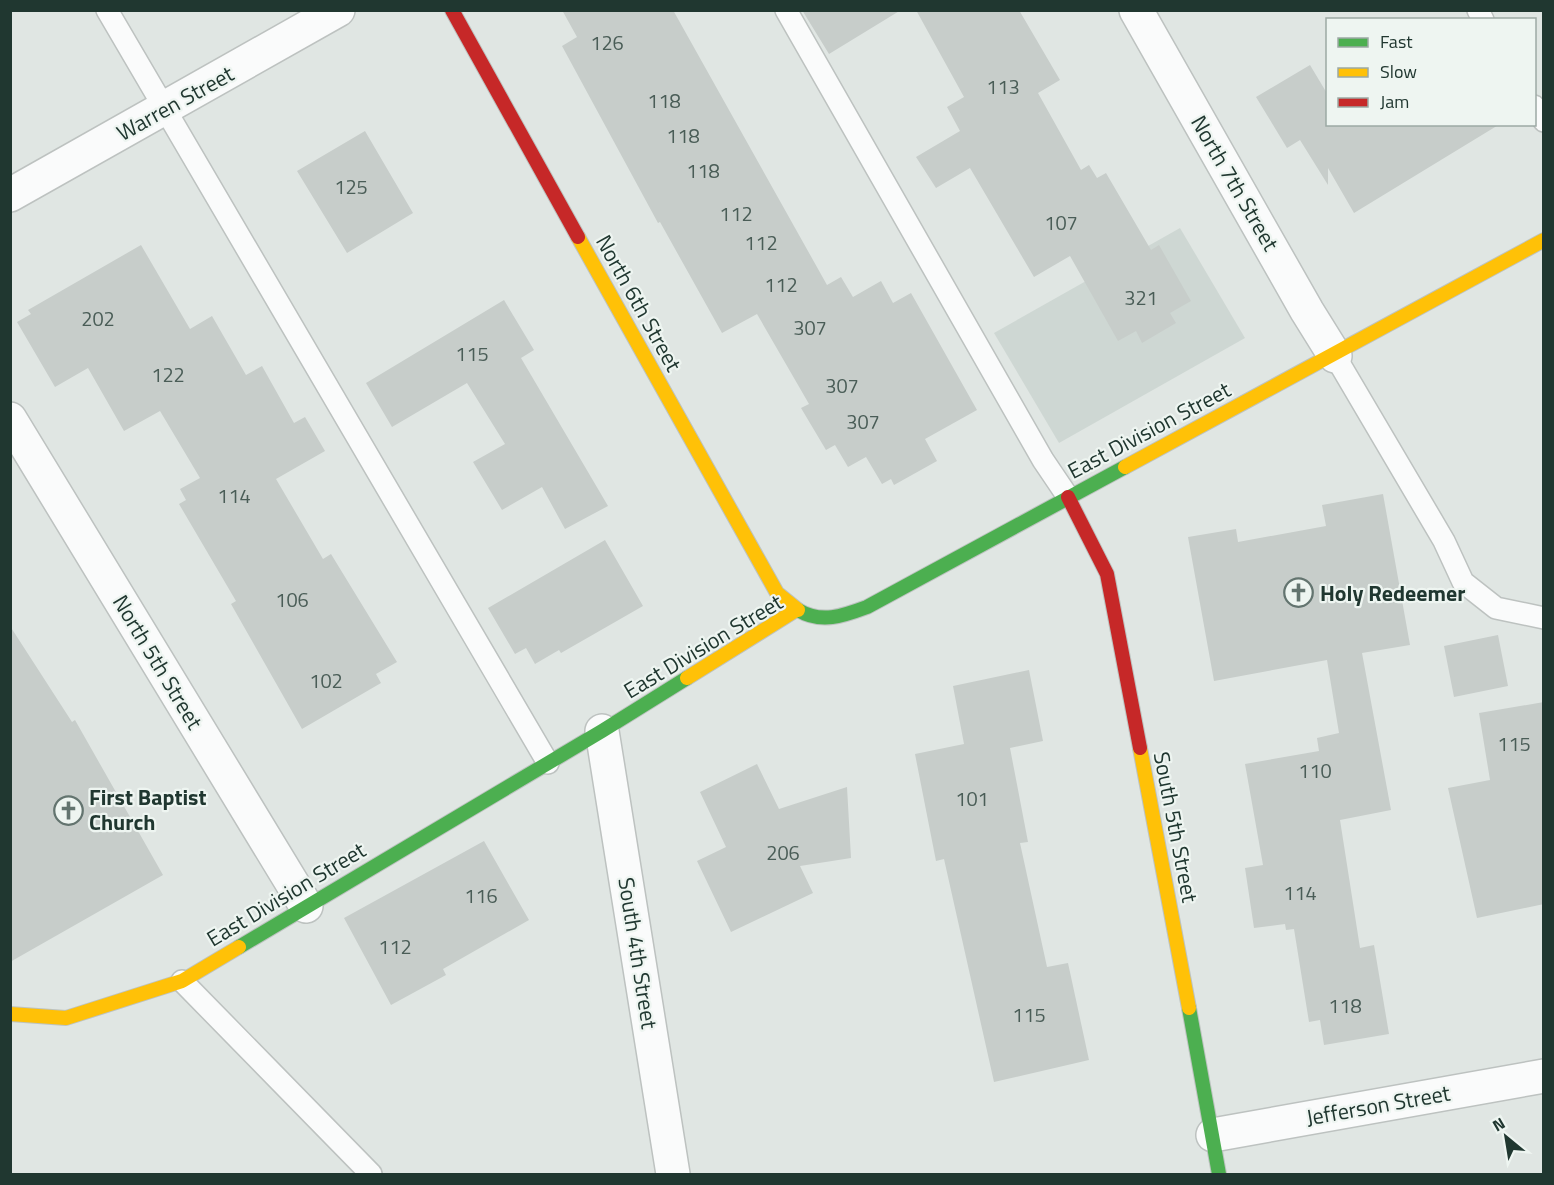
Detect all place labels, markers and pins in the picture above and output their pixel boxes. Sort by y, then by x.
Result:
place label: Holy Redeemer [1320,576,1465,610]
church icon: Holy Redeemer [1283,577,1315,609]
place label: First Baptist Church [89,780,206,839]
church icon: First Baptist Church [52,794,84,826]

